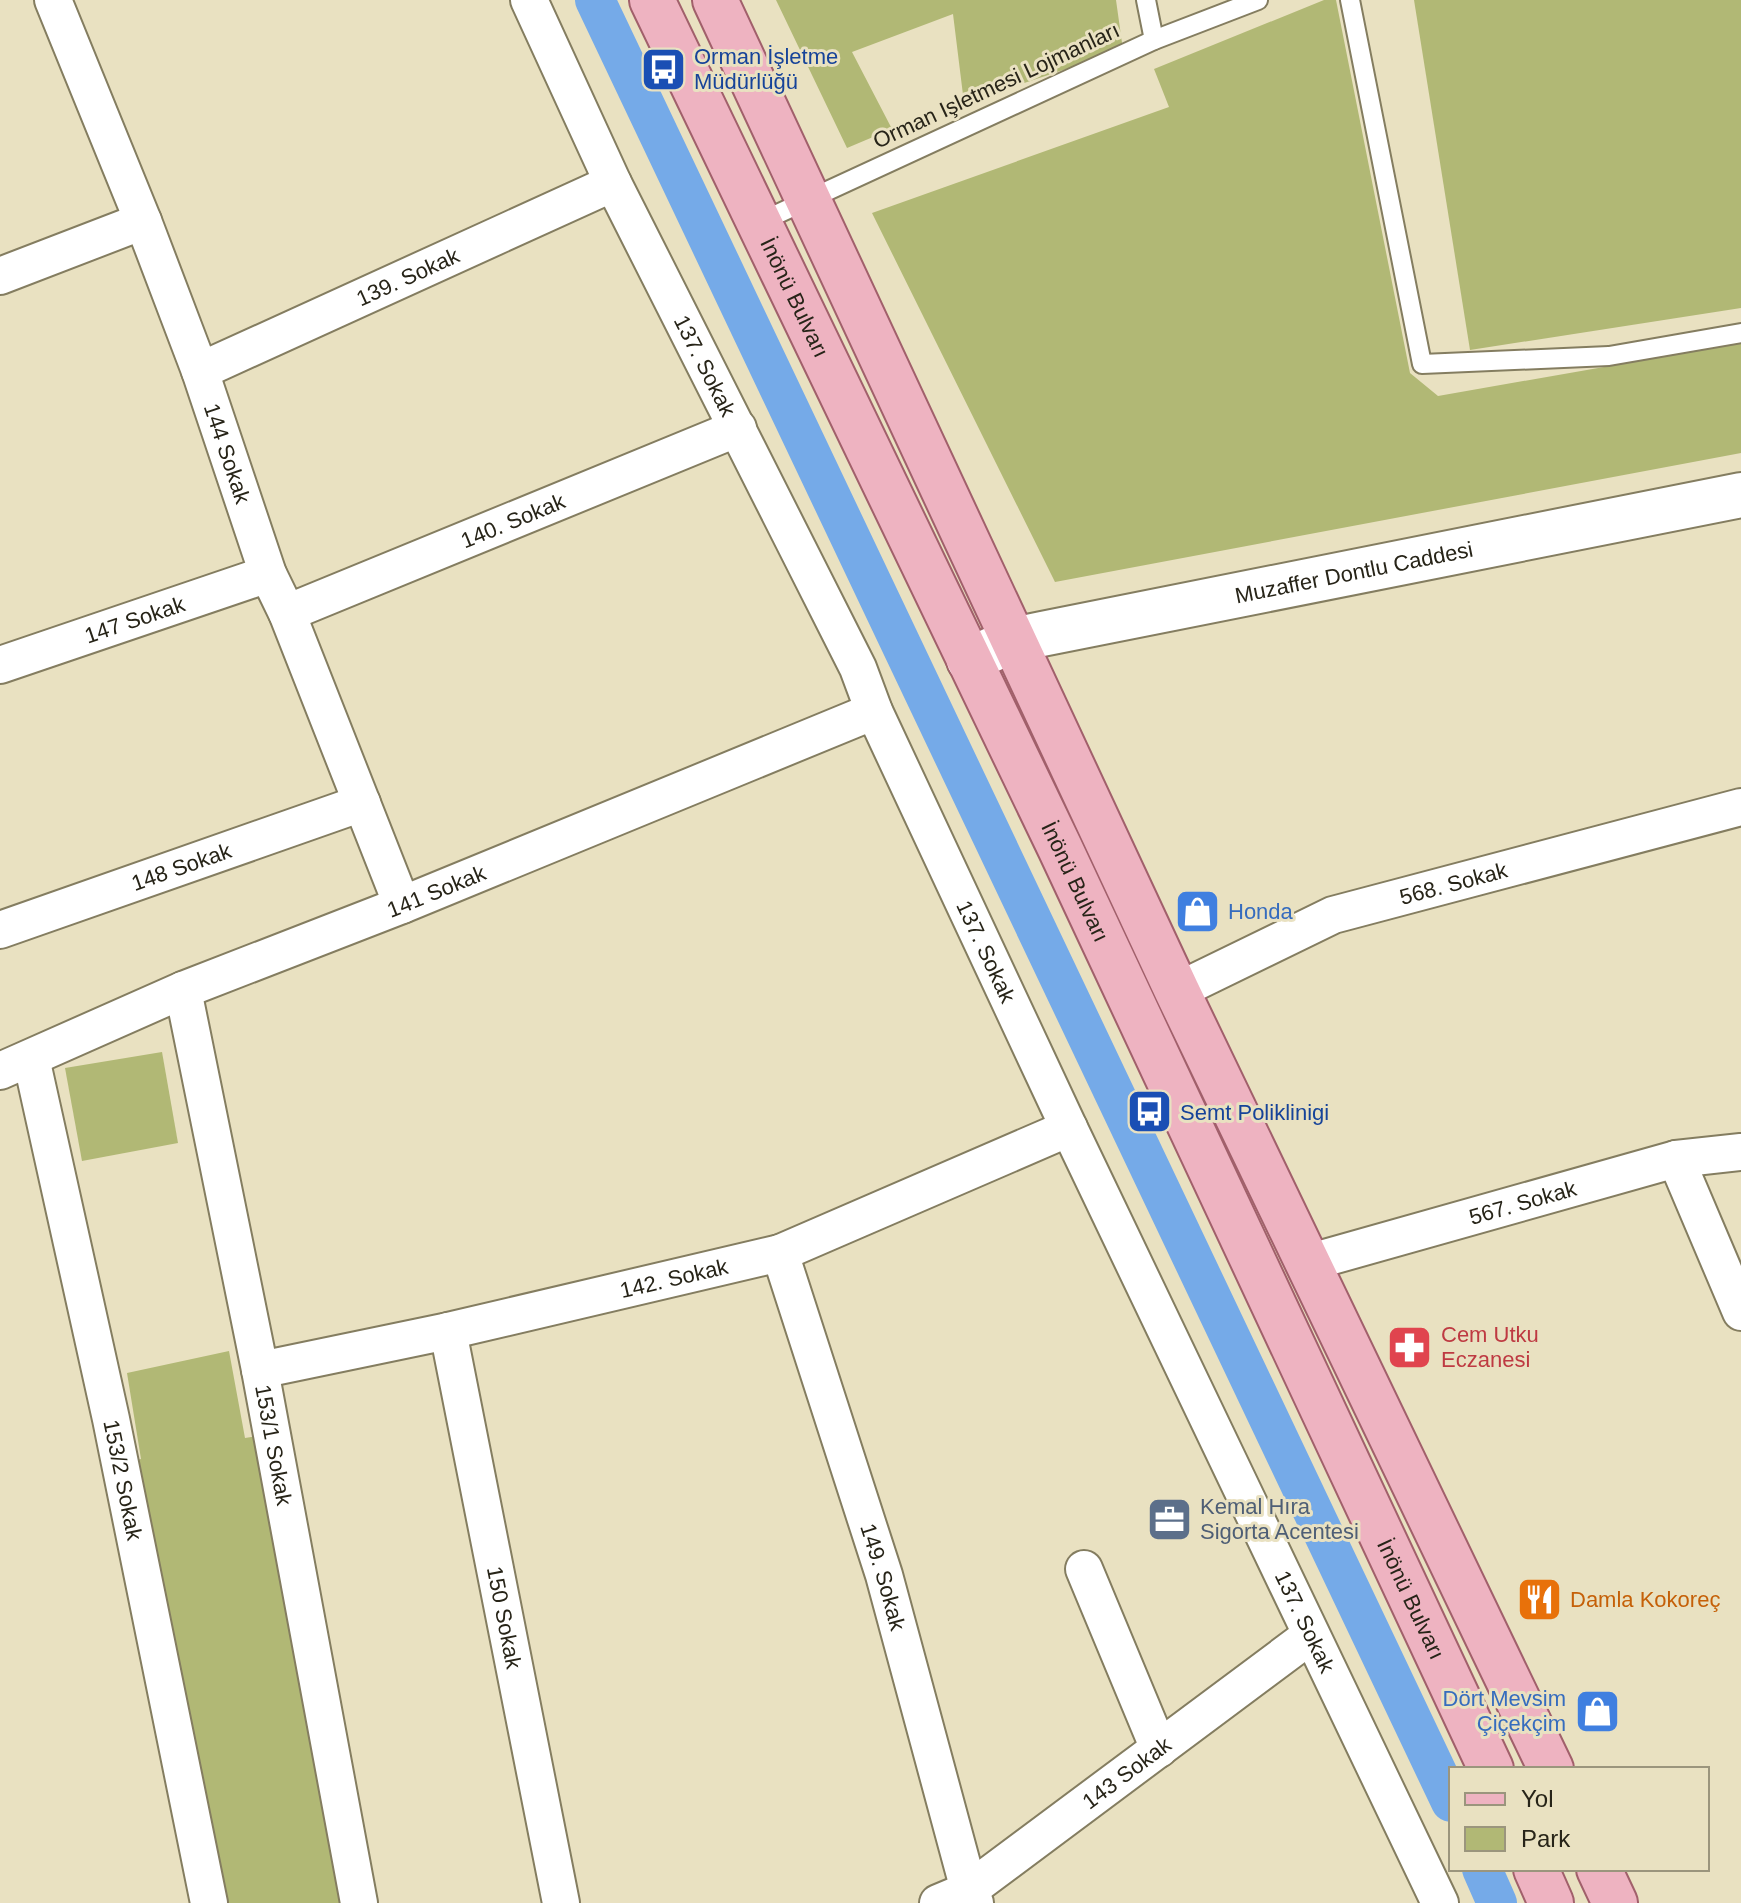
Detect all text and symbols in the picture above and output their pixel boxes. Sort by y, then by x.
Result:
street label: Orman Işletmesi Lojmanları [869,17,1123,154]
place label: Orman İşletme Müdürlüğü [694,44,838,94]
bus stop icon: Orman İşletme Müdürlüğü [639,45,687,93]
street label: İnönü Bulvarı [755,234,834,361]
street label: 139. Sokak [352,242,464,311]
street label: 137. Sokak [669,311,741,422]
street label: 144 Sokak [199,400,256,508]
street label: 140. Sokak [457,488,570,553]
street label: Muzaffer Dontlu Caddesi [1233,537,1475,608]
street label: 147 Sokak [81,591,189,648]
street label: İnönü Bulvarı [1036,818,1114,946]
street label: 148 Sokak [128,838,236,896]
street label: 568. Sokak [1397,857,1511,910]
street label: 141 Sokak [384,860,490,923]
shop icon: Honda [1173,887,1221,935]
street label: 137. Sokak [951,896,1021,1008]
place label: Honda [1228,899,1294,924]
bus stop icon: Semt Poliklinigi [1125,1088,1173,1136]
place label: Semt Poliklinigi [1180,1100,1329,1125]
street label: 567. Sokak [1466,1175,1580,1230]
street label: 142. Sokak [617,1253,731,1303]
place label: Cem Utku Eczanesi [1441,1322,1539,1372]
pharmacy icon: Cem Utku Eczanesi [1386,1323,1434,1371]
street label: 153/1 Sokak [250,1383,297,1509]
street label: 153/2 Sokak [98,1418,147,1544]
place label: Kemal Hıra Sigorta Acentesi [1200,1494,1359,1544]
office icon: Kemal Hıra Sigorta Acentesi [1145,1495,1193,1543]
street label: 149. Sokak [855,1520,911,1634]
street label: İnönü Bulvarı [1372,1535,1450,1663]
street label: 150 Sokak [482,1564,527,1672]
street label: 137. Sokak [1270,1567,1340,1678]
restaurant icon: Damla Kokoreç [1515,1575,1563,1623]
place label: Damla Kokoreç [1570,1587,1720,1612]
place label: Dört Mevsim Çiçekçim [1443,1686,1566,1736]
shop icon: Dört Mevsim Çiçekçim [1573,1687,1621,1735]
street label: 143 Sokak [1078,1731,1177,1814]
legend [1449,1767,1709,1871]
text: Yol [1521,1785,1553,1812]
text: Park [1521,1825,1571,1852]

